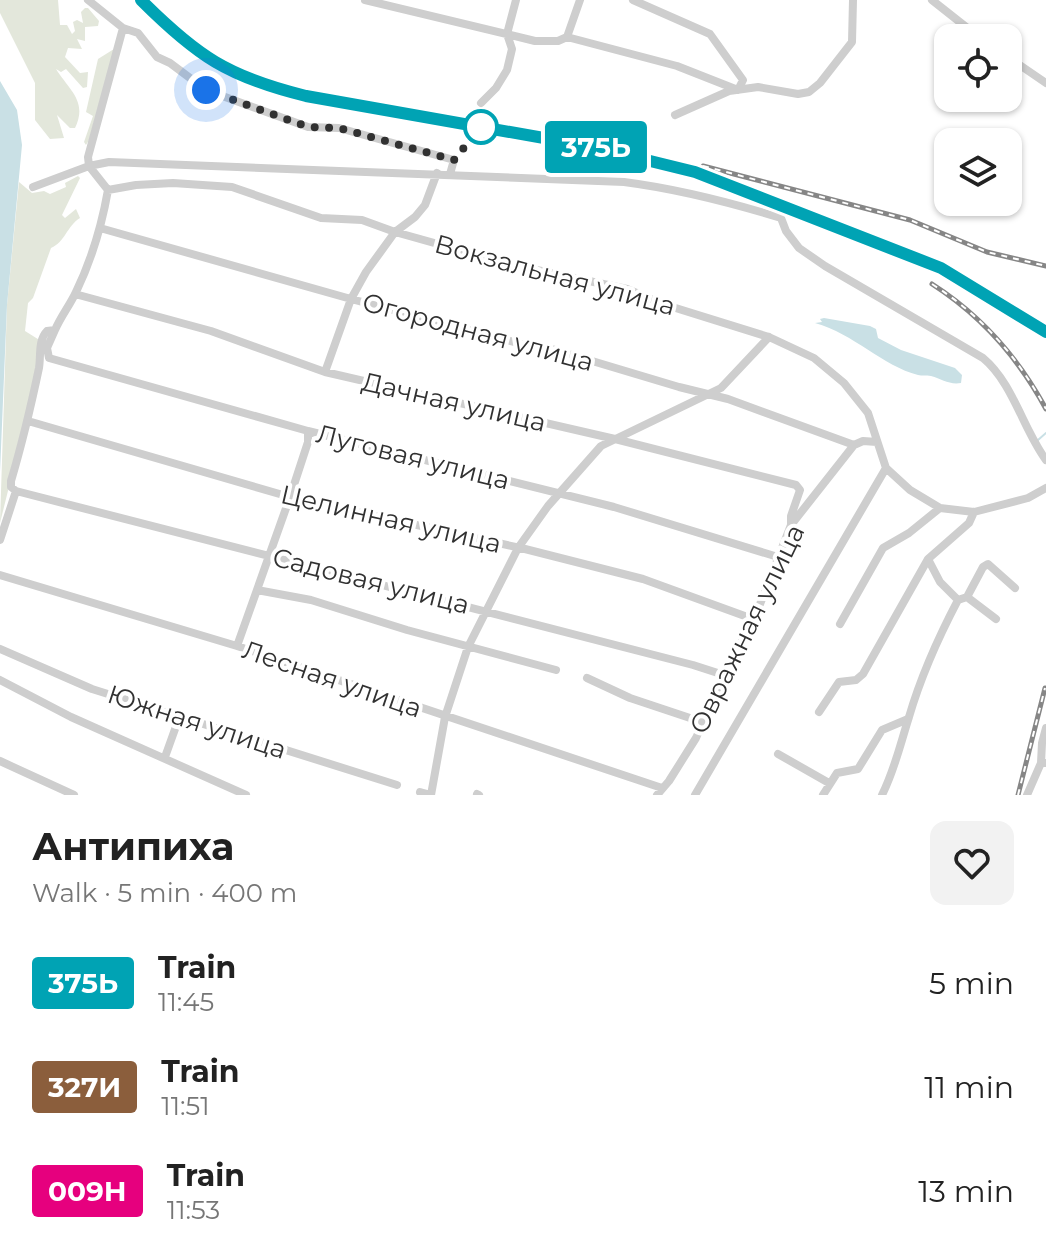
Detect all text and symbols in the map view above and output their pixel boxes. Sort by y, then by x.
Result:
map controls [934,24,1022,216]
button: locate [934,24,1022,112]
your location [186,70,226,110]
unlabelled marker [464,110,498,144]
line badge: 375Ь [540,121,652,173]
button: layers [934,128,1022,216]
text: 375Ь [561,130,631,164]
street label: Вокзальная улица [431,227,679,323]
street label: Огородная улица [359,286,597,378]
street label: Дачная улица [359,365,549,439]
street label: Луговая улица [313,418,513,496]
street label: Целинная улица [278,478,504,560]
street label: Овражная улица [682,519,812,739]
street label: Садовая улица [269,541,473,621]
street label: Лесная улица [238,633,426,725]
street label: Южная улица [104,678,290,766]
button: heart [930,821,1014,905]
text: Антипиха [32,823,234,870]
text: Walk · 5 min · 400 m [32,877,297,909]
text: Train [158,949,236,986]
text: 5 min [929,965,1014,1002]
text: 375Ь [48,966,118,1000]
text: 11:45 [158,986,214,1018]
text: Train [161,1053,240,1090]
text: 11 min [924,1069,1014,1106]
text: 327И [48,1070,121,1104]
text: 11:51 [161,1090,210,1122]
text: Train [167,1157,245,1194]
text: 13 min [918,1173,1014,1210]
text: 009Н [48,1174,127,1208]
text: 11:53 [167,1194,220,1226]

